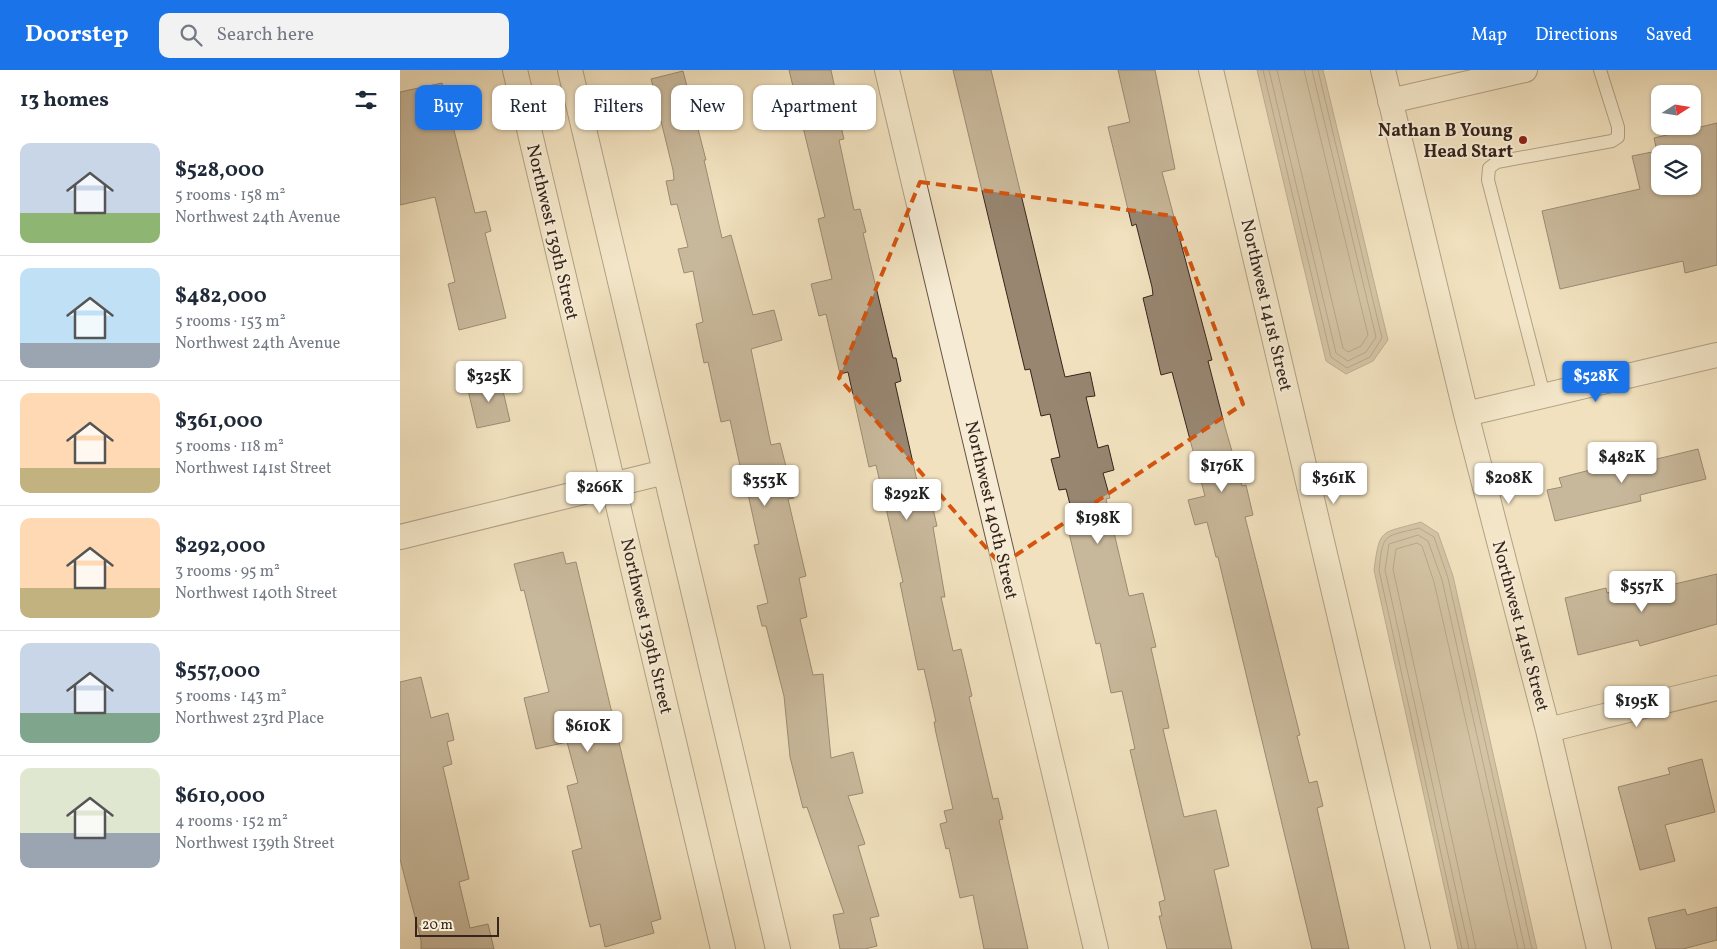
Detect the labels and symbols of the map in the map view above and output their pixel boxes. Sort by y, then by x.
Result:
north arrow [1651,85,1701,135]
place label: Nathan B Young Head Start [1378,119,1513,165]
marker: Nathan B Young Head Start [1517,134,1529,146]
street label: Northwest 139th Street [519,142,584,323]
street label: Northwest 141st Street [1234,217,1298,394]
pin: $325K [454,360,524,403]
pin: $528K [1561,360,1631,403]
street label: Northwest 140th Street [958,419,1023,602]
pin: $482K [1587,442,1657,484]
pin: $176K [1187,450,1257,493]
pin: $361K [1299,462,1369,505]
pin: $208K [1474,462,1544,505]
pin: $353K [730,464,800,507]
pin: $266K [565,472,635,514]
pin: $292K [872,478,942,521]
pin: $198K [1063,502,1133,545]
street label: Northwest 139th Street [613,536,678,717]
street label: Northwest 141st Street [1485,538,1554,715]
pin: $557K [1607,570,1677,613]
pin: $195K [1602,686,1672,728]
pin: $610K [553,710,623,753]
scale bar [415,914,499,937]

